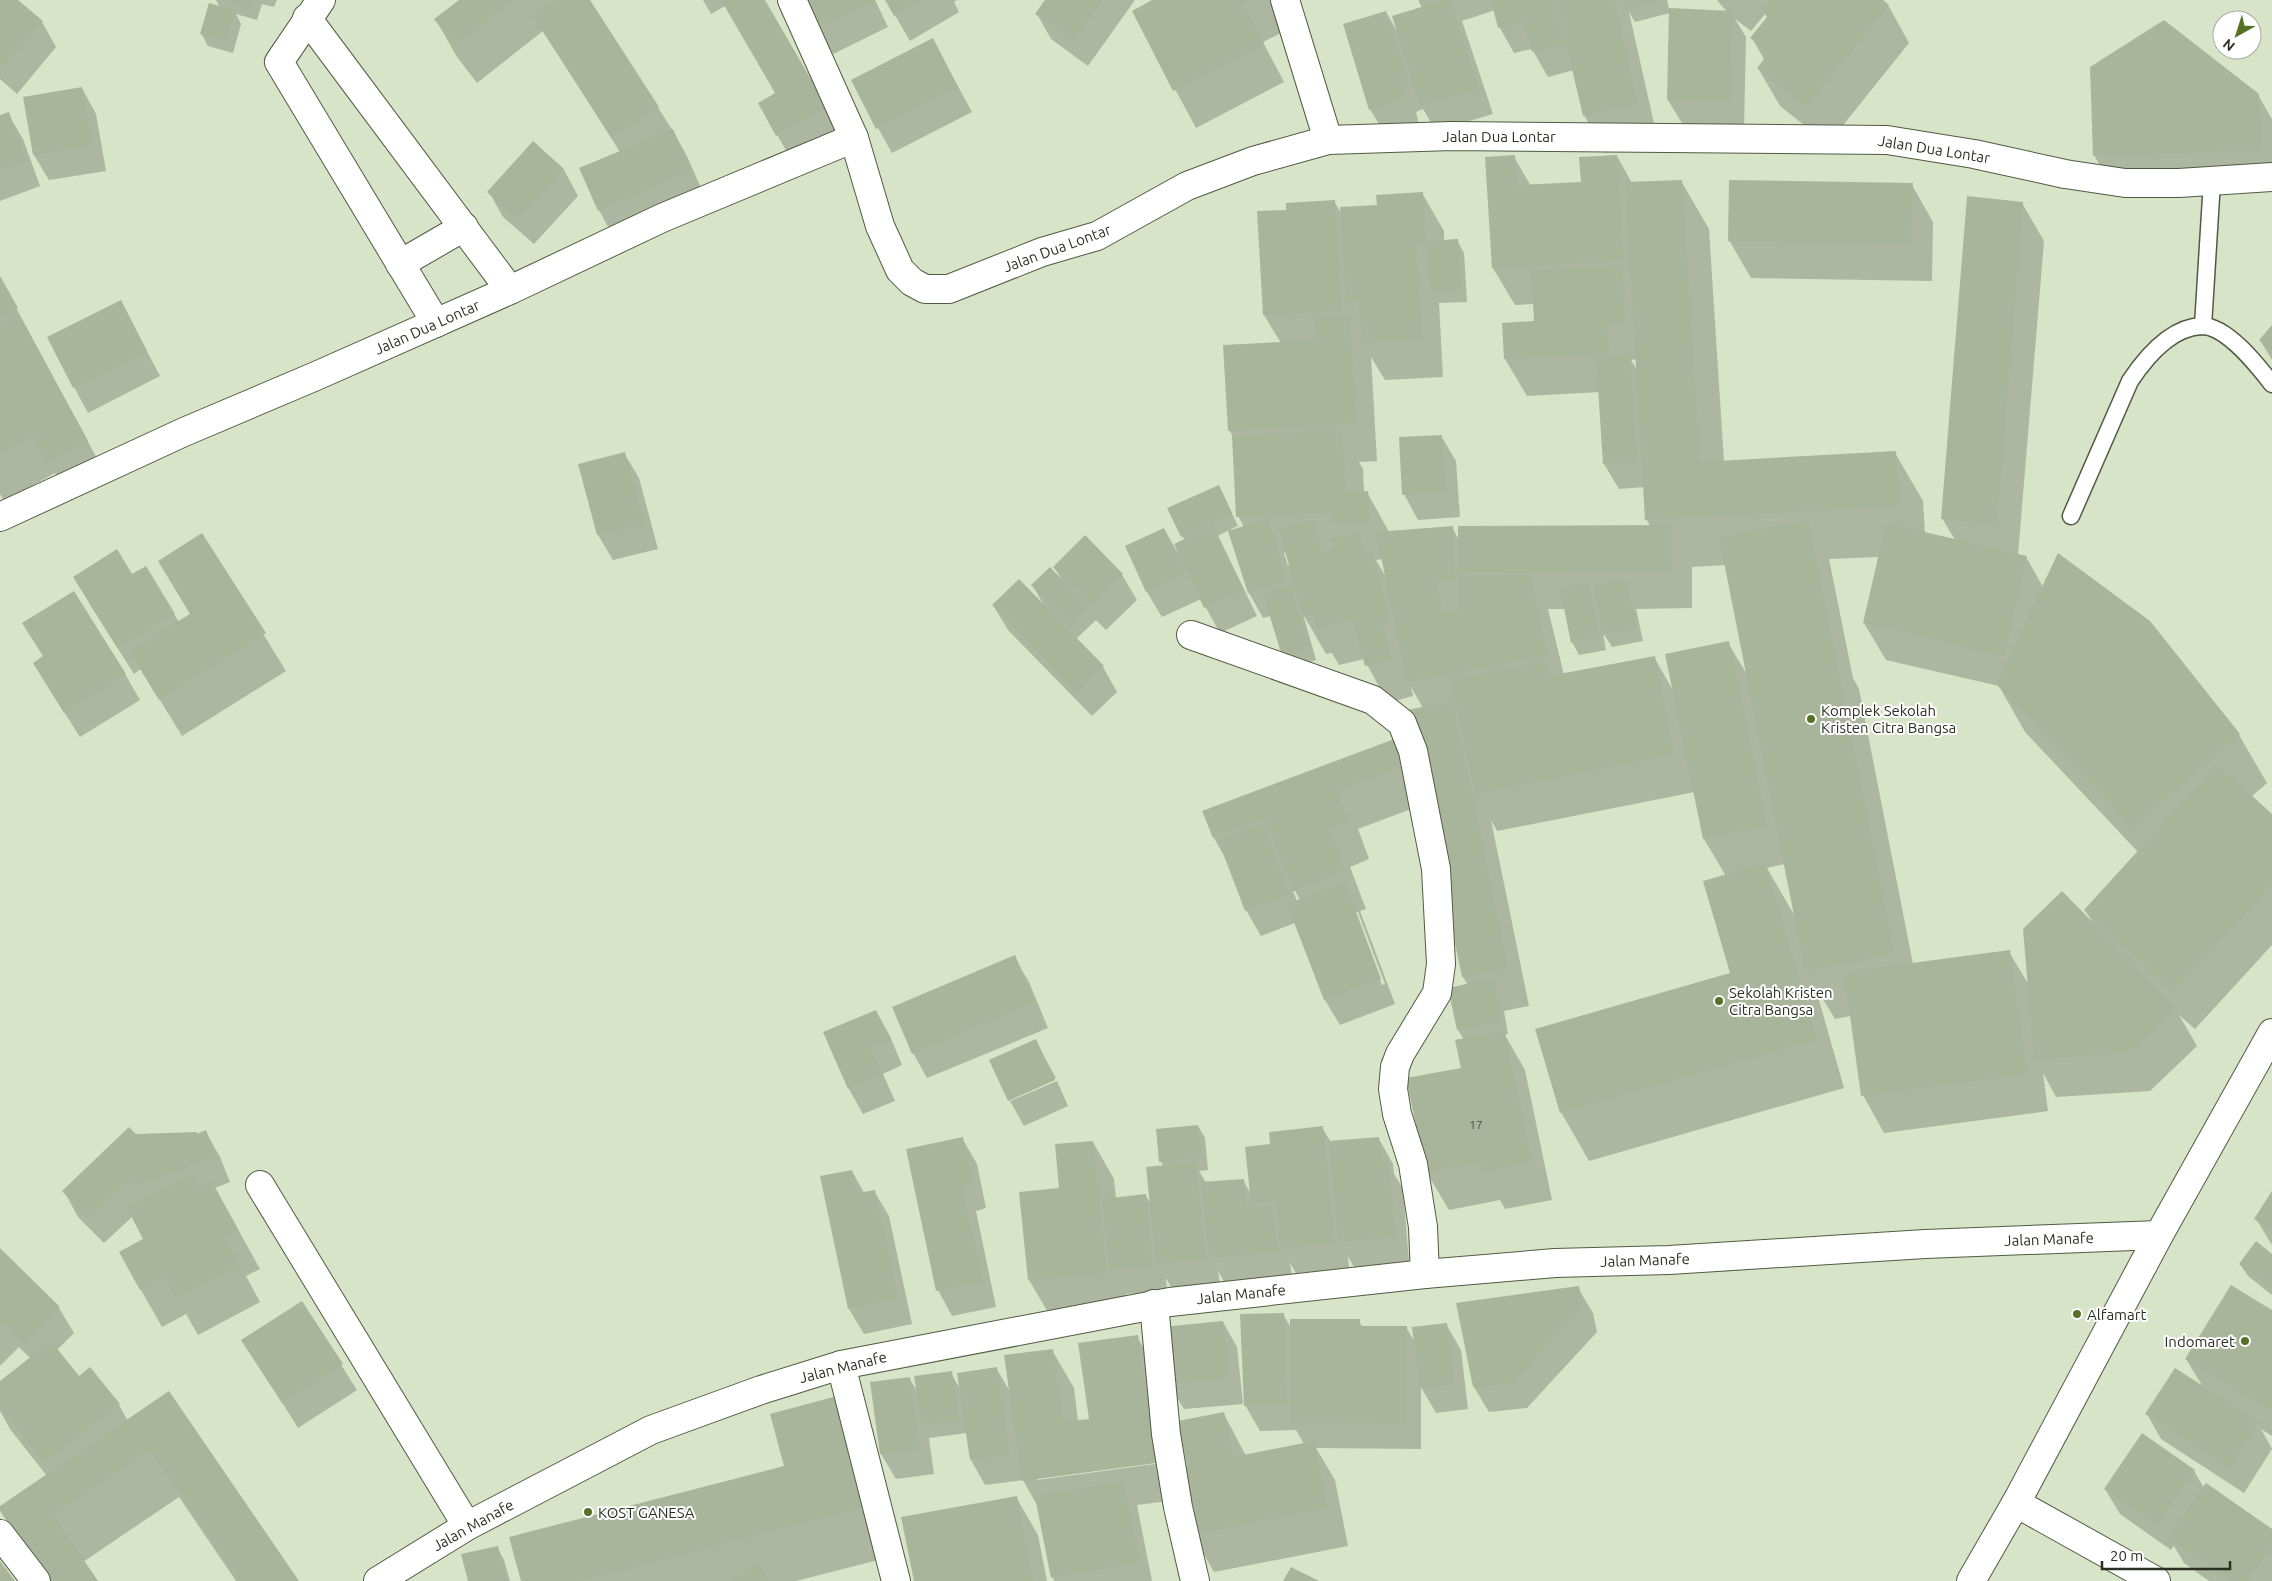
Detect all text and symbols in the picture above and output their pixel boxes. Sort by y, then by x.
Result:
north arrow [2212,10,2262,60]
text: N [2220,36,2238,55]
street label: Jalan Dua Lontar [1442,128,1556,145]
street label: Jalan Dua Lontar [1877,132,1992,166]
street label: Jalan Dua Lontar [1001,221,1113,275]
street label: Jalan Dua Lontar [372,296,482,358]
place label: Komplek Sekolah Kristen Citra Bangsa [1821,702,1956,736]
marker: Komplek Sekolah Kristen Citra Bangsa [1805,713,1817,725]
place label: Sekolah Kristen Citra Bangsa [1729,984,1833,1018]
marker: Sekolah Kristen Citra Bangsa [1713,995,1725,1007]
house number: 17 [1469,1118,1483,1131]
street label: Jalan Manafe [2004,1229,2094,1249]
street label: Jalan Manafe [1600,1250,1690,1270]
street label: Jalan Manafe [1195,1281,1287,1307]
place label: Alfamart [2087,1306,2146,1323]
marker: Alfamart [2071,1308,2083,1320]
place label: Indomaret [2165,1333,2235,1350]
marker: Indomaret [2239,1335,2251,1347]
street label: Jalan Manafe [797,1348,889,1386]
street label: Jalan Manafe [430,1496,516,1554]
place label: KOST GANESA [598,1504,695,1521]
marker: KOST GANESA [582,1506,594,1518]
scale bar [2102,1538,2230,1570]
text: 20 m [2110,1547,2143,1564]

